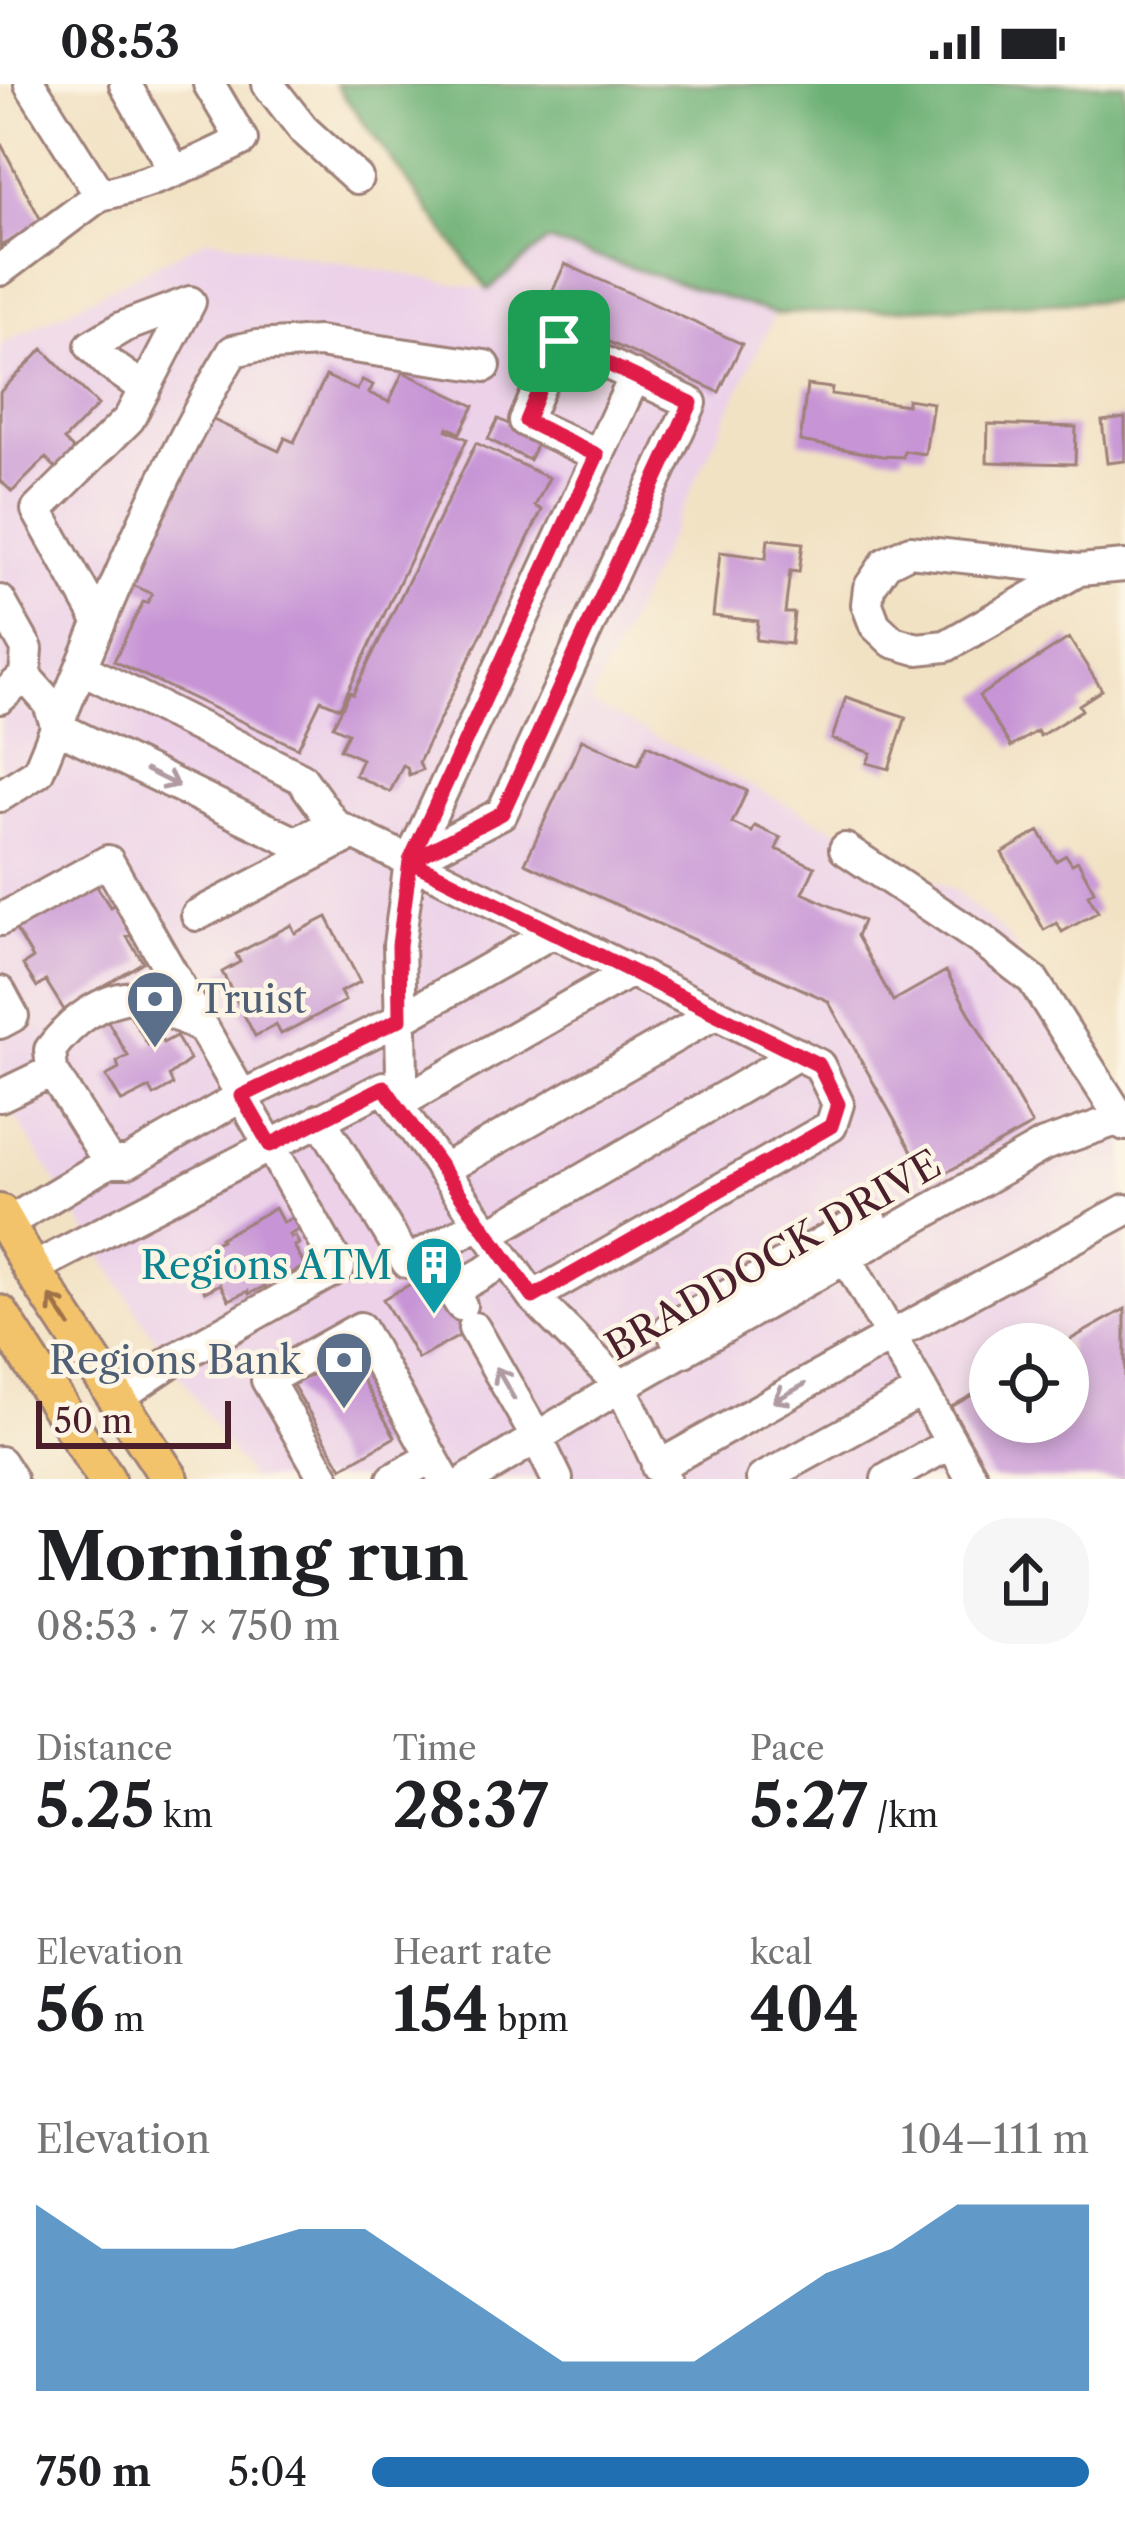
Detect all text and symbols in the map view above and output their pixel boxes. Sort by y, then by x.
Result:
text: 08:53 [60,14,180,70]
pin [508,290,610,392]
icon: arrive [526,308,592,374]
one-way arrow [143,768,179,790]
bank icon: Truist [124,968,186,1050]
place label: Truist [197,975,307,1023]
street label: BRADDOCK DRIVE [597,1139,949,1371]
building icon: Regions ATM [403,1234,465,1316]
place label: Regions ATM [141,1241,392,1289]
one-way arrow [47,1295,72,1329]
map controls [969,1323,1089,1443]
button: locate [969,1323,1089,1443]
bank icon: Regions Bank [313,1329,375,1411]
place label: Regions Bank [49,1336,303,1384]
one-way arrow [493,1366,517,1401]
one-way arrow [772,1382,807,1405]
scale bar [36,1395,231,1448]
text: 50 m [54,1401,132,1442]
text: Morning run [36,1516,469,1597]
button: share [963,1518,1089,1644]
text: 08:53 · 7 × 750 m [36,1602,340,1650]
text: Distance [36,1728,173,1769]
text: Time [393,1728,476,1769]
text: Pace [750,1728,825,1769]
text: 5.25 [36,1769,154,1843]
text: 28:37 [393,1769,548,1843]
text: 5:27 [750,1769,868,1843]
text: km [154,1795,213,1836]
text: /km [868,1795,938,1836]
text: Elevation [36,1932,183,1973]
text: Heart rate [393,1932,552,1973]
text: kcal [750,1932,812,1973]
text: 56 [36,1973,105,2047]
text: 154 [393,1973,489,2047]
text: 404 [750,1973,859,2047]
text: m [105,1999,145,2040]
text: bpm [489,1999,568,2040]
text: Elevation [36,2115,210,2163]
text: 104–111 m [901,2115,1089,2163]
text: 750 m [36,2448,151,2496]
text: 5:04 [228,2448,307,2496]

